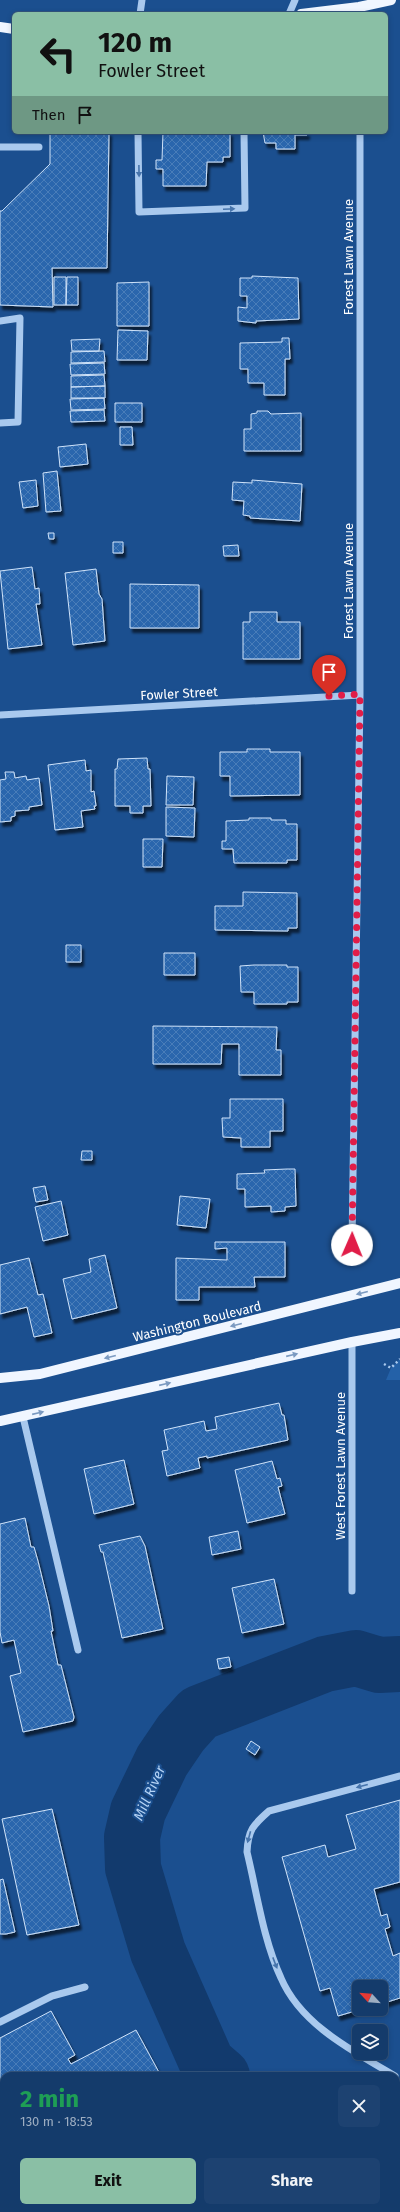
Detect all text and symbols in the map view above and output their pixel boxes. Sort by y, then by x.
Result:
text: 120 m [98,26,172,59]
icon: left [32,28,84,80]
text: Fowler Street [98,60,205,82]
icon: arrive [74,104,96,126]
text: Then [32,106,66,124]
one-way arrow [136,165,142,178]
street label: Forest Lawn Avenue [341,199,356,315]
one-way arrow [223,205,235,212]
street label: Forest Lawn Avenue [341,523,356,639]
pin [312,655,346,696]
icon: arrive [318,661,340,683]
street label: Fowler Street [140,684,218,703]
position arrow [331,1224,373,1266]
one-way arrow [356,1290,368,1296]
street label: Washington Boulevard [131,1298,263,1345]
one-way arrow [230,1322,242,1328]
one-way arrow [286,1352,298,1358]
one-way arrow [104,1354,116,1360]
one-way arrow [159,1381,171,1387]
street label: West Forest Lawn Avenue [333,1392,348,1540]
one-way arrow [32,1410,44,1416]
water label: Mill River [130,1763,169,1823]
one-way arrow [356,1784,369,1790]
one-way arrow [246,1831,252,1843]
one-way arrow [272,1958,278,1970]
north arrow [352,1980,388,2016]
map controls [352,1980,388,2060]
button: layers [352,2024,388,2060]
text: 2 min [20,2085,79,2113]
button: close [338,2085,380,2127]
text: 130 m · 18:53 [20,2114,93,2129]
button: Exit [20,2158,196,2204]
button: Share [204,2158,380,2204]

